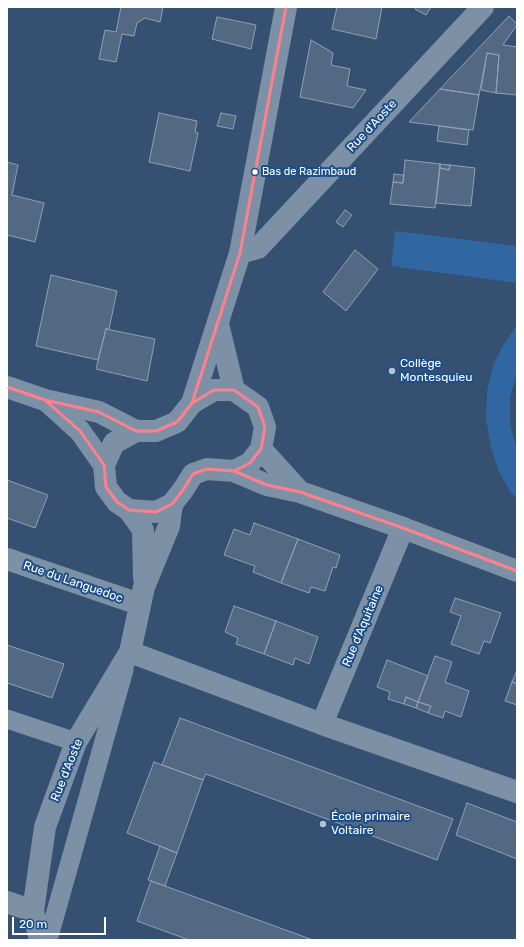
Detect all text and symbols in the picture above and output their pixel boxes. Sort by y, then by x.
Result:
street label: Rue d'Aoste [344,97,400,155]
place label: Bas de Razimbaud [262,165,356,179]
marker: Bas de Razimbaud [250,167,260,177]
place label: Collège Montesquieu [400,357,472,385]
marker: Collège Montesquieu [387,366,397,376]
street label: Rue du Languedoc [21,558,125,606]
street label: Rue d'Aquitaine [339,583,387,669]
street label: Rue d'Aoste [48,737,86,803]
place label: École primaire Voltaire [331,810,410,838]
marker: École primaire Voltaire [318,819,328,829]
scale bar [14,909,108,935]
text: 20 m [19,917,47,931]

